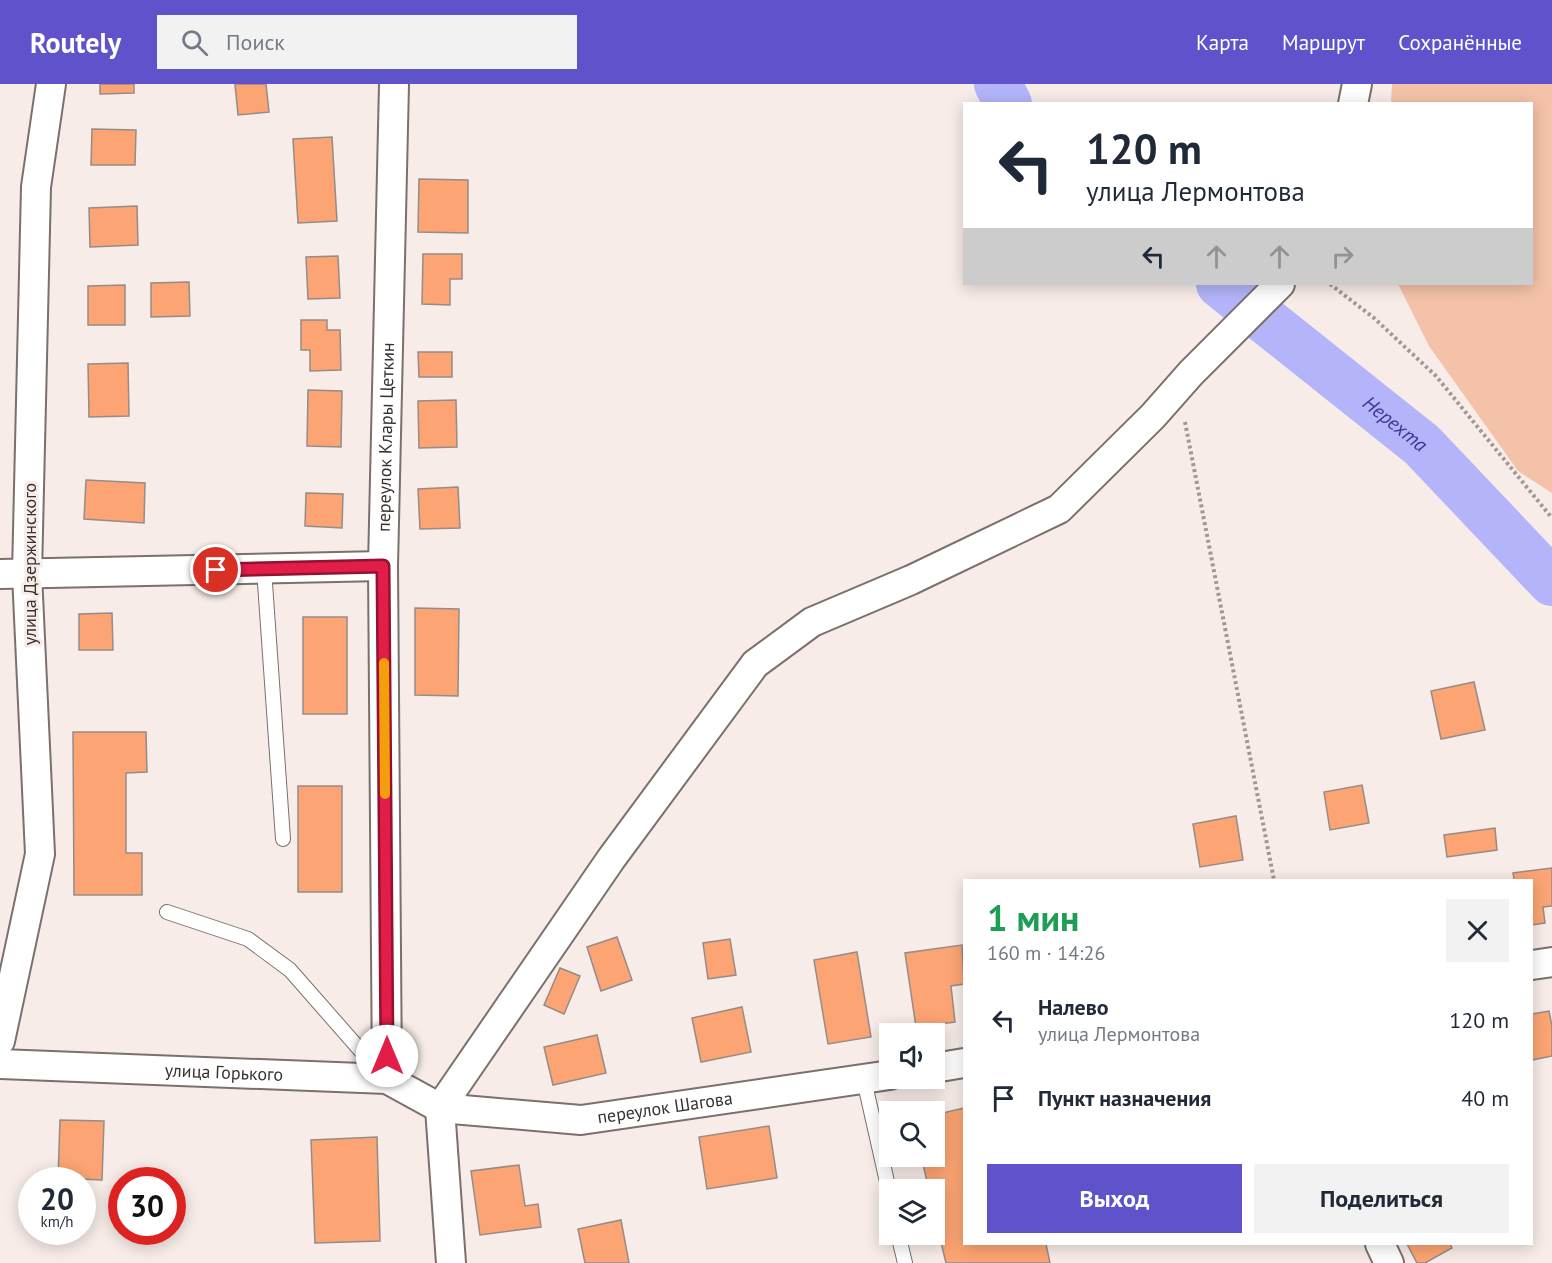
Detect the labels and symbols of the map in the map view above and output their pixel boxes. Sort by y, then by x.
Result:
street label: переулок Клары Цеткин [372,342,399,532]
water label: Нерехта [1357,390,1433,458]
street label: улица Дзержинского [18,483,41,645]
pin [190,544,241,595]
position arrow [355,1024,419,1088]
street label: улица Горького [164,1058,283,1086]
street label: переулок Шагова [596,1086,734,1128]
speed limit sign: 30 [108,1167,186,1245]

